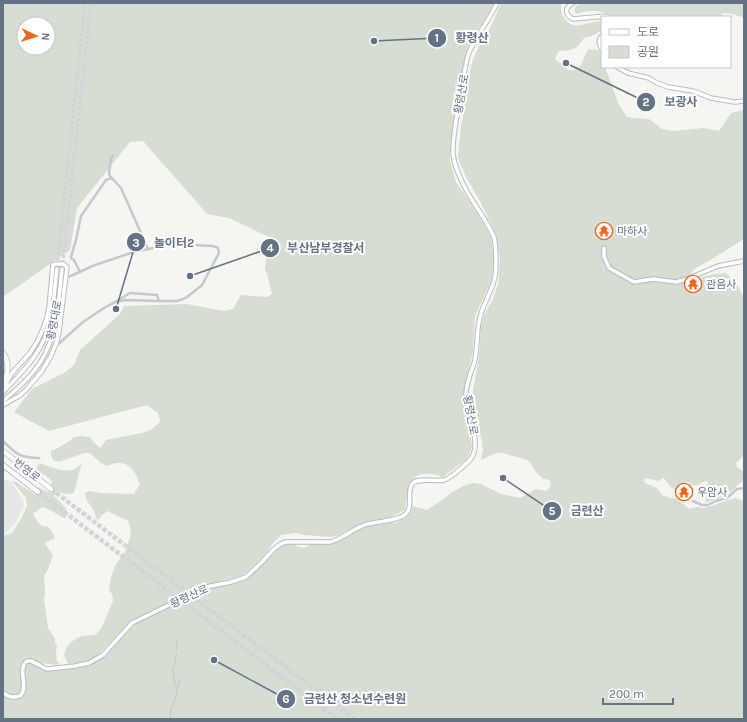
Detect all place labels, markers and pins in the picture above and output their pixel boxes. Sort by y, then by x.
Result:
callout: 황령산 [427,26,496,50]
callout: 보광사 [636,90,705,114]
temple icon: 마하사 [594,221,614,241]
place label: 마하사 [617,225,647,238]
callout: 놀이터2 [126,230,202,254]
callout: 부산남부경찰서 [260,236,373,260]
temple icon: 관음사 [683,274,703,294]
place label: 관음사 [706,278,736,291]
temple icon: 우암사 [674,482,694,502]
place label: 우암사 [697,486,727,499]
callout: 금련산 [542,499,611,523]
callout: 금련산 청소년수련원 [276,687,414,711]

